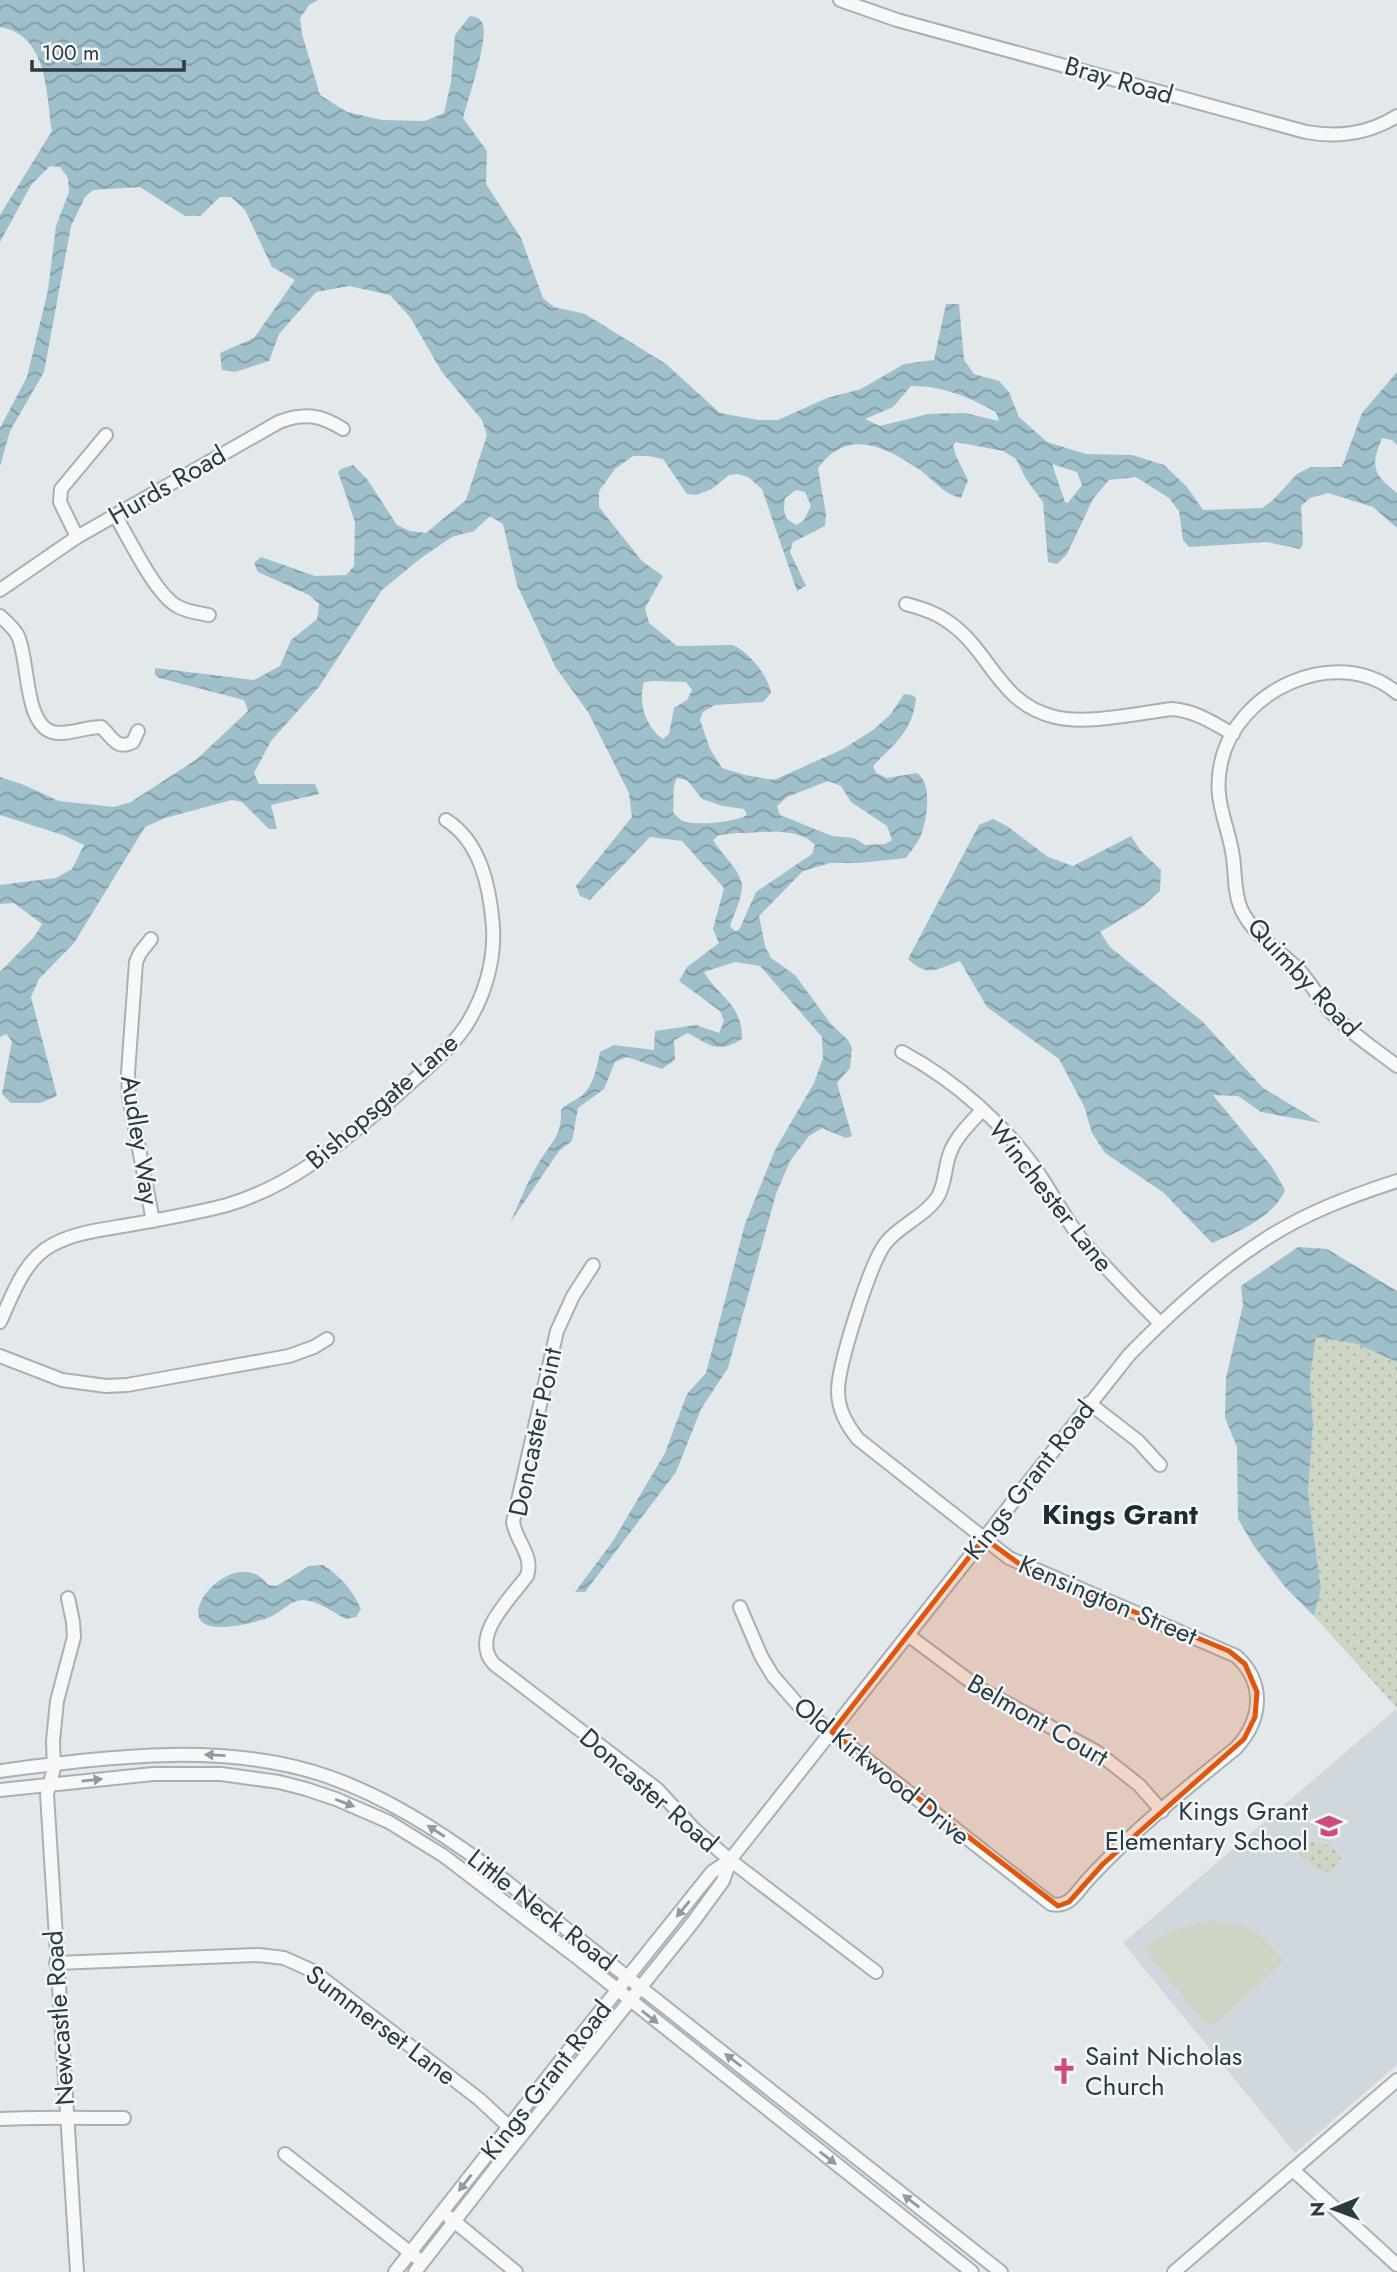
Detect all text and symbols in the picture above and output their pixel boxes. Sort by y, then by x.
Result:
scale bar [32,28,184,72]
text: 100 m [42,38,99,68]
street label: Bray Road [1060,46,1178,114]
street label: Hurds Road [101,436,233,534]
street label: Quimby Road [1239,909,1369,1045]
street label: Bishopsgate Lane [297,1024,467,1178]
street label: Audley Way [111,1073,169,1208]
street label: Winchester Lane [979,1112,1123,1280]
street label: Doncaster Point [499,1343,572,1520]
street label: Kings Grant Road [954,1392,1104,1568]
district label: Kings Grant [1042,1494,1198,1535]
street label: Kensington Street [1013,1545,1204,1655]
street label: Belmont Court [961,1664,1116,1776]
street label: Old Kirkwood Drive [786,1688,978,1854]
street label: Doncaster Road [571,1719,727,1861]
one-way arrow [204,1750,226,1761]
one-way arrow [81,1775,103,1786]
place label: Kings Grant Elementary School [1105,1792,1309,1860]
one-way arrow [334,1797,355,1808]
school or university icon: Kings Grant Elementary School [1314,1811,1344,1841]
one-way arrow [427,1824,446,1837]
street label: Little Neck Road [460,1840,624,1980]
one-way arrow [676,1900,690,1918]
street label: Newcastle Road [34,1929,84,2107]
street label: Summerset Lane [298,1956,464,2094]
street label: Kings Grant Road [471,1992,621,2168]
one-way arrow [641,2009,658,2024]
place label: Saint Nicholas Church [1085,2037,1242,2105]
one-way arrow [724,2052,742,2067]
church icon: Saint Nicholas Church [1049,2056,1079,2086]
one-way arrow [819,2151,837,2165]
one-way arrow [459,2174,473,2192]
north arrow [1299,2174,1369,2244]
one-way arrow [902,2194,920,2208]
text: N [1304,2202,1331,2217]

